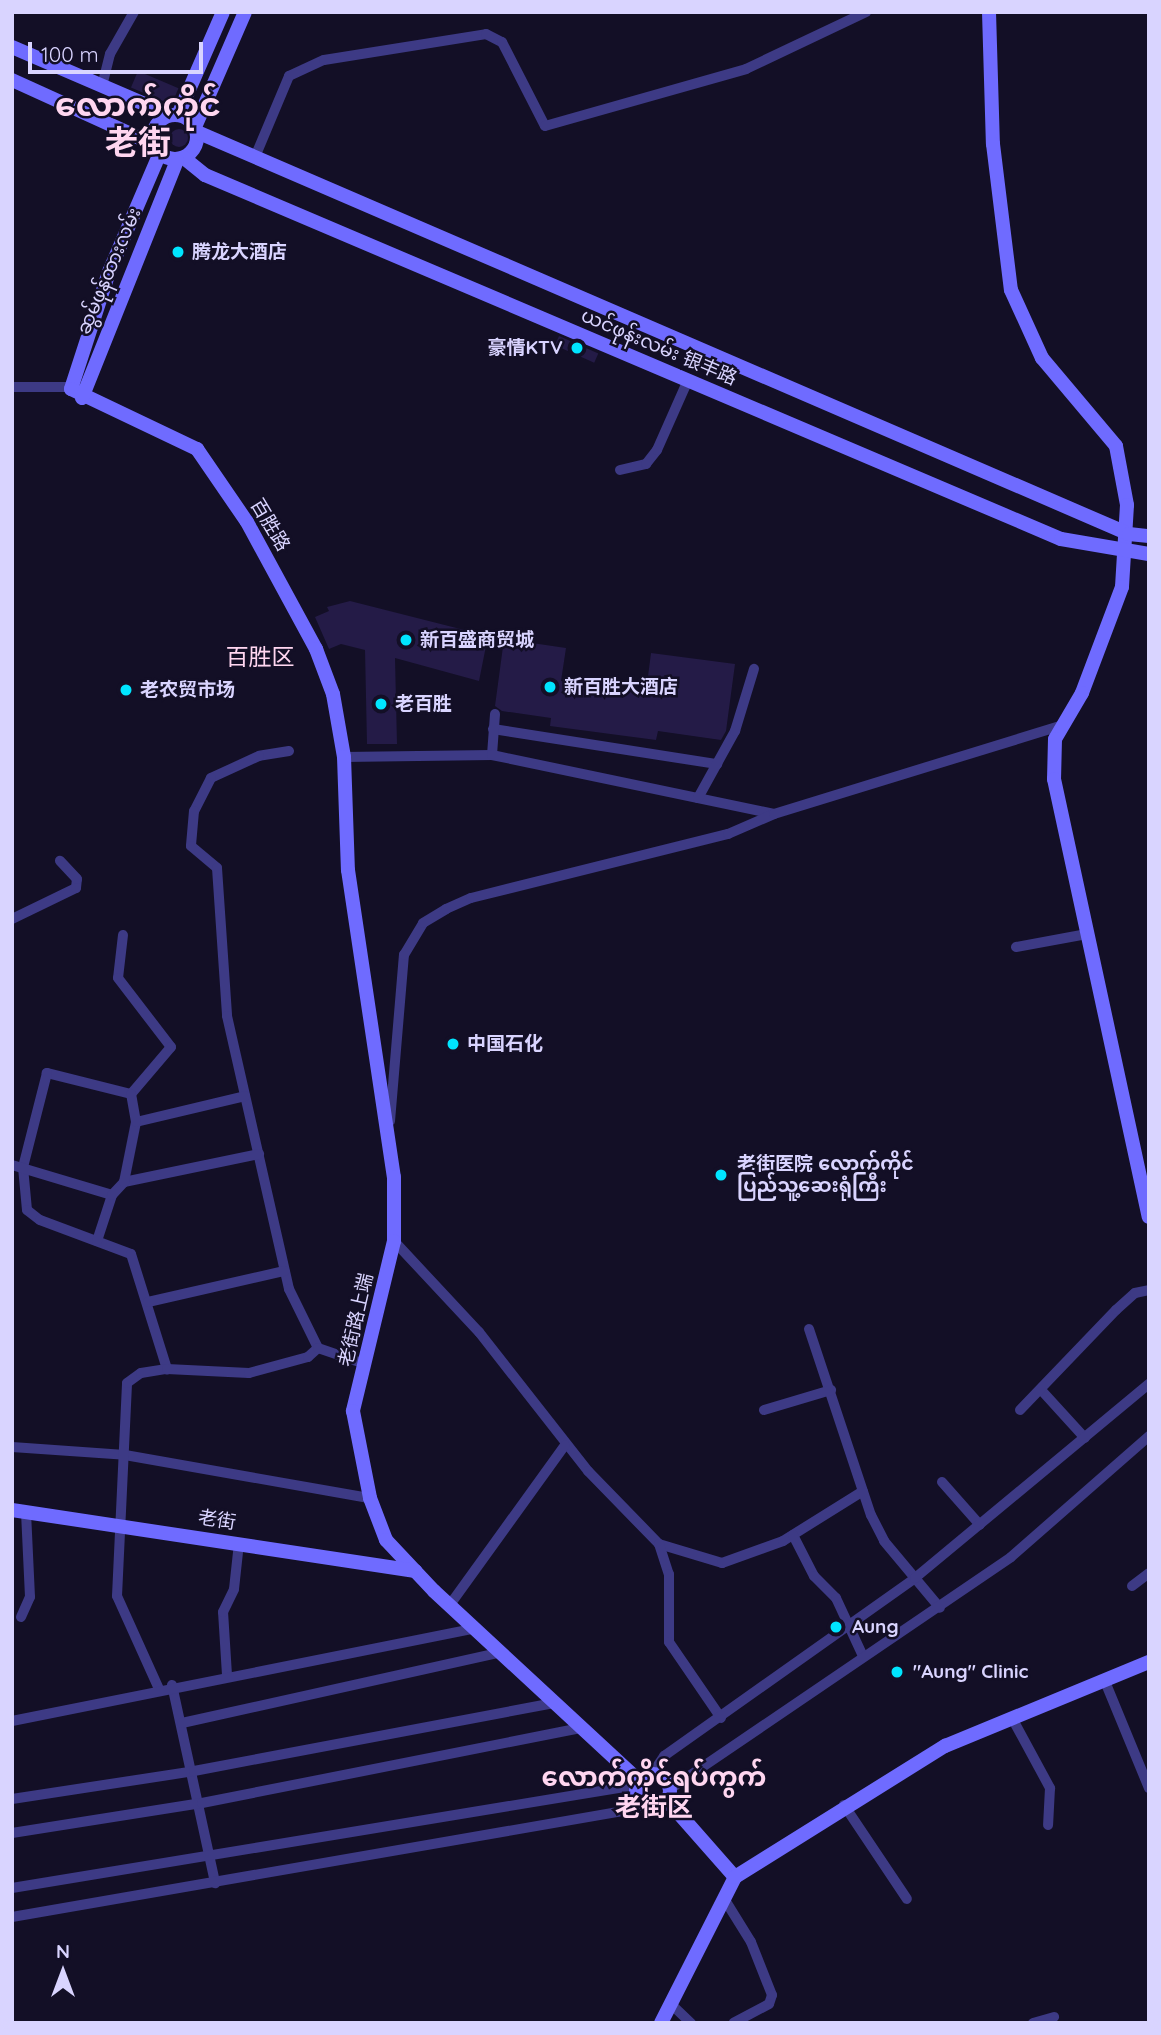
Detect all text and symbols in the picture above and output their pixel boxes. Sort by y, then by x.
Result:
scale bar [32,28,206,72]
text: 100 m [41,41,99,67]
district label: လောက်ကိုင် 老街 [55,84,221,162]
street label: ဆွမ်ဖုန်ထားလမ်း [72,204,146,338]
place label: 腾龙大酒店 [192,241,287,263]
marker: 腾龙大酒店 [170,244,186,260]
street label: ယင်ဖုန်းလမ်း 银丰路 [578,304,740,390]
place label: 豪情KTV [488,337,563,359]
marker: 豪情KTV [569,340,585,356]
street label: 百胜路 [246,495,294,555]
place label: 新百盛商贸城 [420,629,534,651]
marker: 新百盛商贸城 [398,632,414,648]
district label: 百胜区 [226,643,294,671]
place label: 新百胜大酒店 [564,676,678,698]
place label: 老农贸市场 [140,679,235,701]
marker: 新百胜大酒店 [542,679,558,695]
marker: 老农贸市场 [118,682,134,698]
place label: 老百胜 [395,693,452,715]
marker: 老百胜 [373,696,389,712]
place label: 中国石化 [467,1033,543,1055]
marker: 中国石化 [445,1036,461,1052]
place label: 老街医院 လောက်ကိုင် ပြည်သူ့ဆေးရုံကြီး [737,1153,914,1197]
marker: 老街医院 လောက်ကိုင် ပြည်သူ့ဆေးရုံကြီး [711,1165,731,1185]
street label: 老街路上端 [334,1271,378,1369]
street label: 老街 [196,1506,238,1534]
place label: Aung [852,1616,899,1638]
marker: Aung [826,1617,846,1637]
place label: "Aung" Clinic [913,1661,1028,1683]
marker: "Aung" Clinic [887,1662,907,1682]
district label: လောက်ကိုင်ရပ်ကွက် 老街区 [542,1761,766,1823]
north arrow [28,1937,98,2007]
text: N [56,1939,70,1963]

